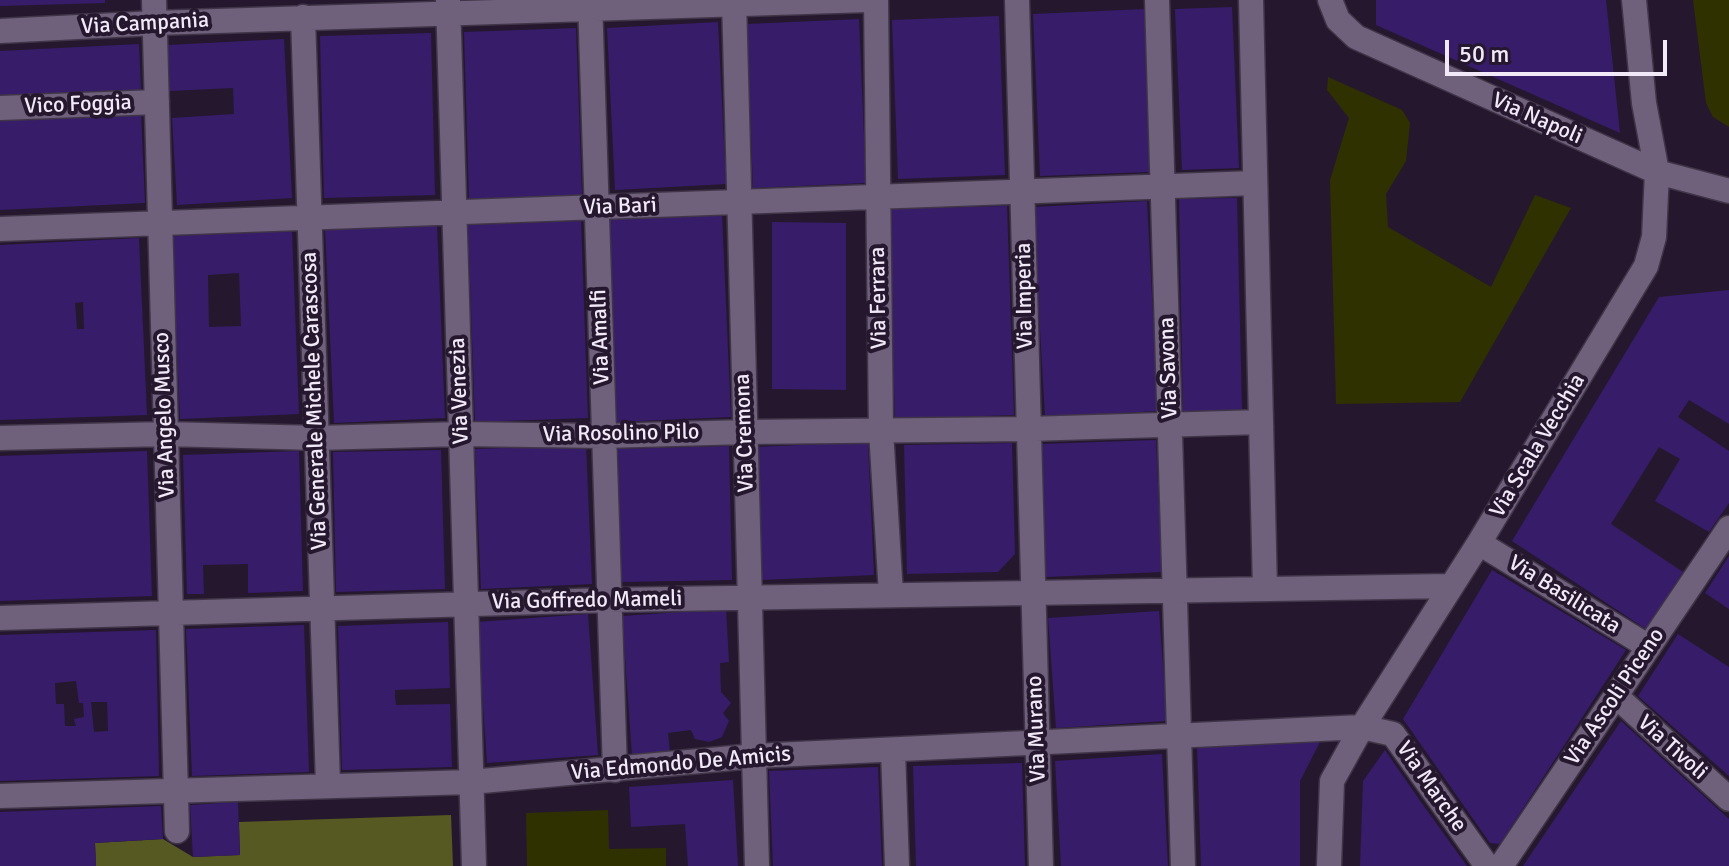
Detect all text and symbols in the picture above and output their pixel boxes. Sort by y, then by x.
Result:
street label: Via Campania [80,7,210,41]
scale bar [1449,24,1671,74]
text: 50 m [1459,39,1509,69]
street label: Via Napoli [1488,87,1586,151]
street label: Vico Foggia [24,90,132,120]
street label: Via Bari [583,193,657,221]
street label: Via Imperia [1011,242,1039,350]
street label: Via Ferrara [865,246,893,350]
street label: Via Generale Michele Carascosa [297,251,333,551]
street label: Via Amalfi [586,289,616,385]
street label: Via Savona [1154,317,1184,419]
street label: Via Angelo Musco [149,331,181,499]
street label: Via Venezia [445,337,475,445]
street label: Via Scala Vecchia [1485,369,1591,523]
street label: Via Cremona [730,373,760,493]
street label: Via Rosolino Pilo [542,419,700,449]
street label: Via Basilicata [1503,550,1625,640]
street label: Via Goffredo Mameli [491,586,683,616]
street label: Via Ascoli Piceno [1559,623,1671,771]
street label: Via Murano [1022,675,1052,783]
street label: Via Tivoli [1632,710,1712,786]
street label: Via Marche [1390,737,1472,837]
street label: Via Edmondo De Amicis [570,741,792,787]

